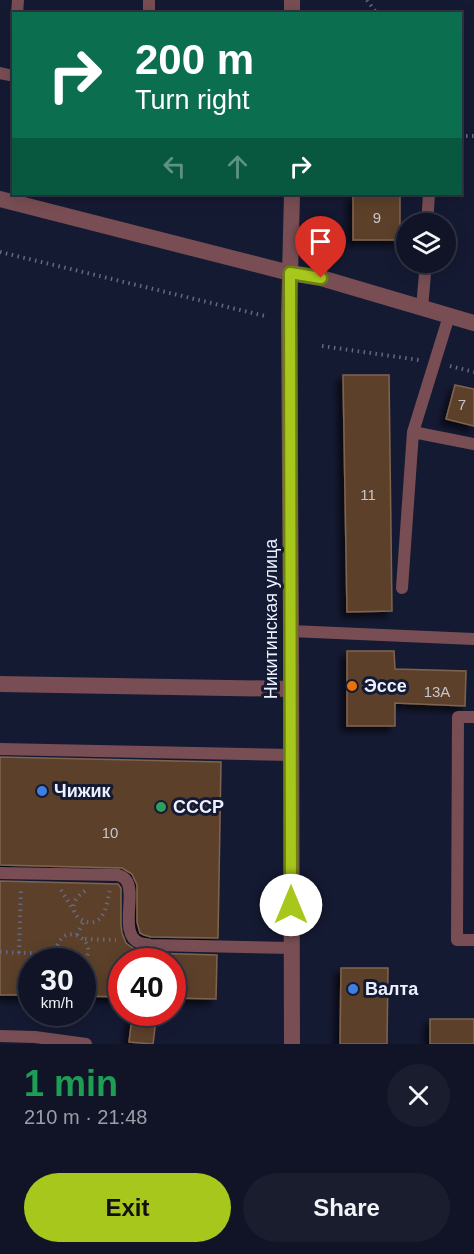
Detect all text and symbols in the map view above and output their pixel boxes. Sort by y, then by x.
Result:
icon: right [36,36,114,114]
text: 200 m [135,36,254,83]
text: Turn right [135,85,250,115]
icon: left [158,150,191,183]
icon: ahead [221,150,254,183]
icon: right [284,150,317,183]
house number: 9 [373,209,381,226]
map controls [396,213,456,273]
button: layers [396,213,456,273]
pin [295,216,346,278]
icon: arrive [304,225,337,258]
house number: 7 [458,396,466,413]
house number: 11 [360,486,376,503]
street label: Никитинская улица [261,538,281,699]
place label: Эссе [364,676,407,696]
marker: Эссе [345,679,359,693]
house number: 13А [424,683,450,700]
place label: Чижик [54,781,112,801]
marker: Чижик [35,784,49,798]
place label: СССР [173,797,224,817]
marker: СССР [154,800,168,814]
house number: 10 [102,824,118,841]
position arrow [259,873,323,937]
speed limit sign: 40 [108,948,186,1026]
text: 30 [40,963,74,996]
place label: Валта [365,979,419,999]
marker: Валта [346,982,360,996]
text: km/h [41,994,73,1011]
text: 1 min [24,1063,118,1104]
button: close [387,1064,450,1127]
text: 210 m · 21:48 [24,1106,147,1128]
button: Exit [24,1173,231,1242]
button: Share [243,1173,450,1242]

